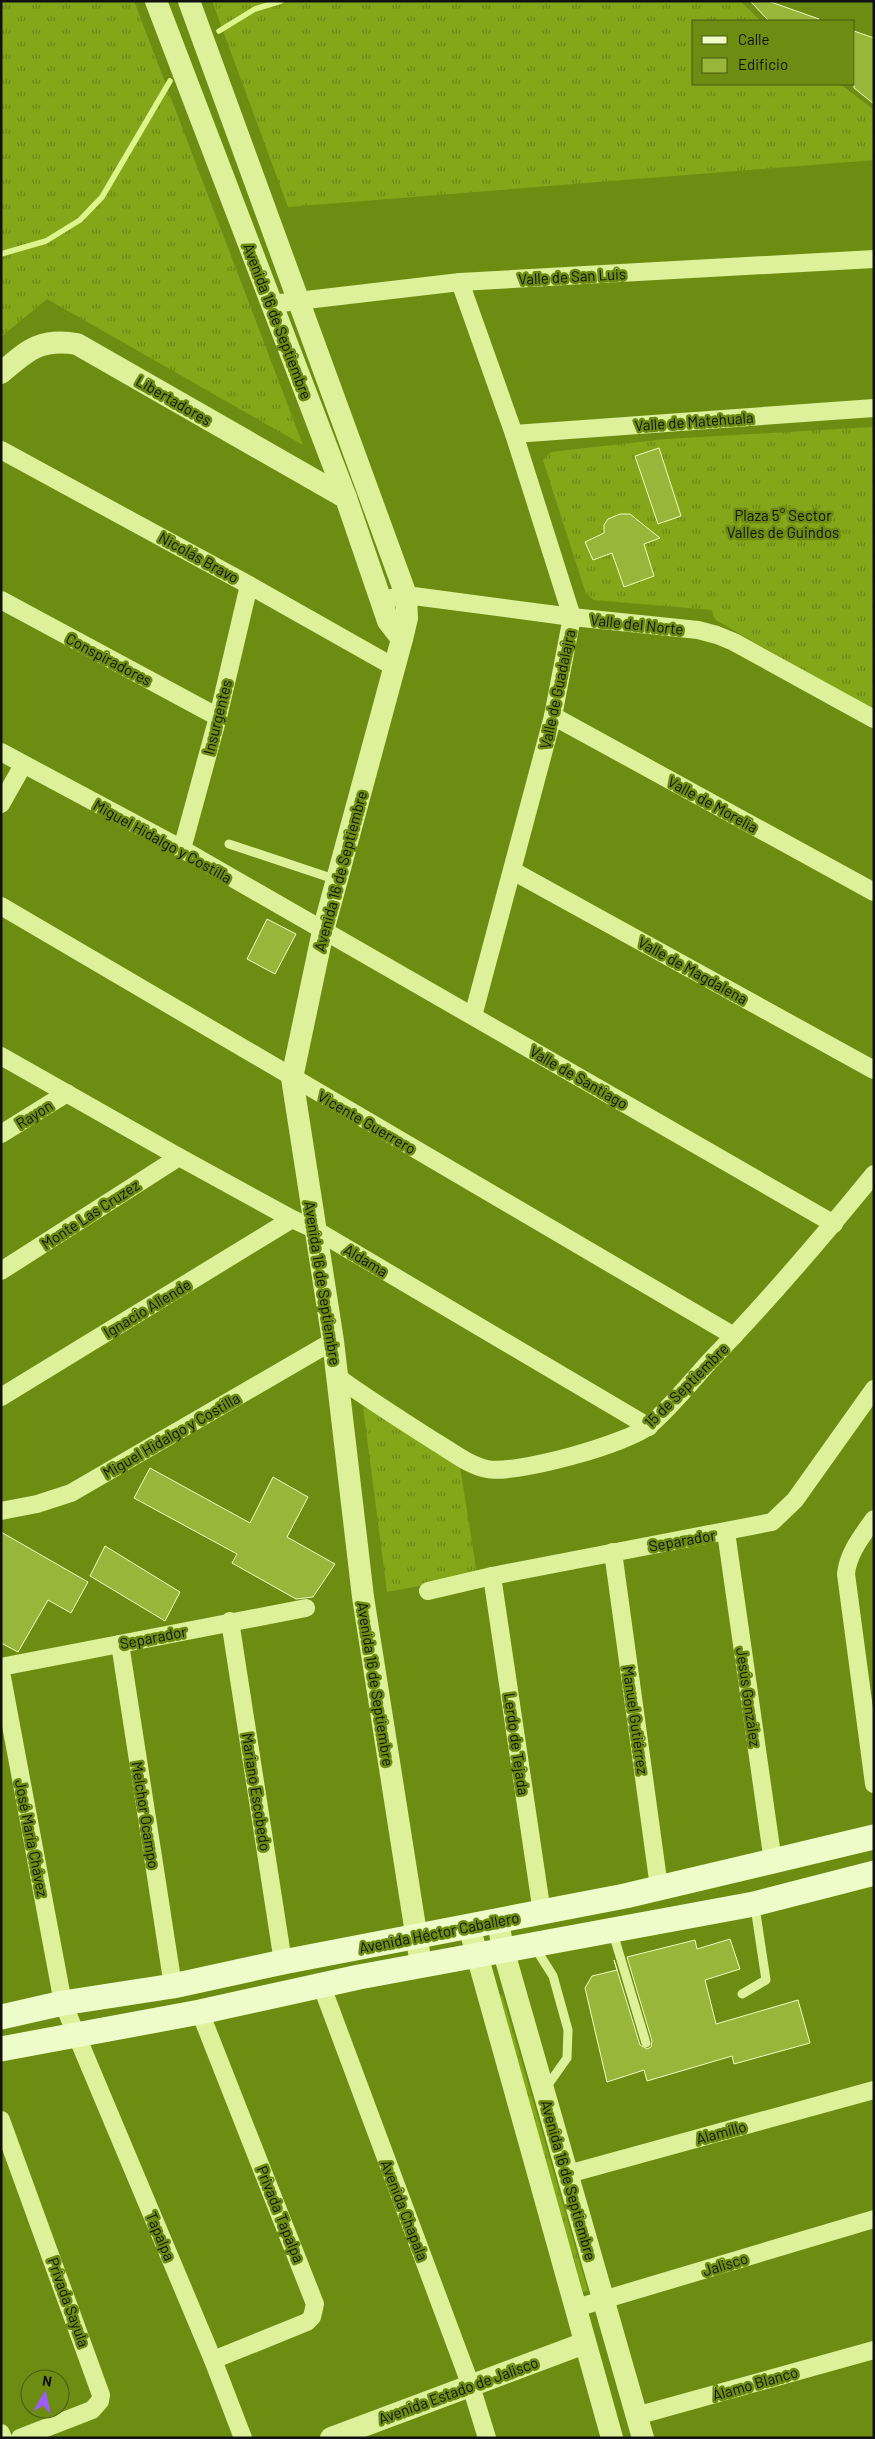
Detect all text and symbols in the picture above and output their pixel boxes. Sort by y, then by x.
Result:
legend [692,20,855,85]
text: Calle [738,30,770,48]
text: Edificio [738,55,788,73]
street label: Avenida 16 de Septiembre [240,240,316,402]
street label: Valle de San Luis [518,264,626,288]
street label: Libertadores [133,371,215,429]
street label: Valle de Matehuala [634,408,754,434]
park label: Plaza 5° Sector Valles de Guindos [727,506,839,541]
street label: Nicolás Bravo [156,528,242,586]
street label: Valle del Norte [590,610,684,638]
street label: Valle de Guadalajra [536,628,578,750]
street label: Conspiradores [63,629,155,689]
street label: Insurgentes [199,678,235,756]
street label: Valle de Morelia [665,772,761,836]
street label: Avenida 16 de Septiembre [310,789,370,953]
street label: Miguel Hidalgo y Costilla [91,795,235,887]
street label: Valle de Magdalena [635,932,751,1008]
street label: Valle de Santiago [527,1042,631,1112]
street label: Vicente Guerrero [315,1087,419,1157]
street label: Rayon [12,1096,56,1132]
street label: Monte Las Cruzez [37,1175,143,1252]
street label: Avenida 16 de Septiembre [301,1200,345,1366]
street label: Aldama [341,1240,391,1280]
street label: Ignacio Allende [100,1275,194,1341]
street label: 15 de Septiembre [640,1339,732,1431]
street label: Miguel Hidalgo y Costilla [99,1388,243,1482]
street label: Separador [647,1525,717,1555]
street label: Avenida 16 de Septiembre [354,1601,398,1767]
street label: Separador [118,1622,188,1652]
street label: Jesús González [733,1646,765,1748]
street label: Manuel Gutiérrez [620,1665,653,1776]
street label: Lerdo de Tejada [501,1692,533,1796]
street label: Mariano Escobedo [239,1732,275,1852]
street label: Melchor Ocampo [129,1760,163,1870]
street label: José María Chávez [12,1778,52,1898]
street label: Avenida Héctor Caballero [357,1908,521,1956]
street label: Avenida 16 de Septiembre [538,2098,600,2262]
street label: Alamillo [694,2117,748,2147]
street label: Avenida Chapala [378,2157,432,2263]
street label: Privada Tapalpa [253,2163,309,2265]
street label: Tapalpa [143,2209,179,2263]
street label: Jalisco [700,2249,750,2279]
street label: Privada Sayula [44,2255,94,2349]
street label: Avenida Estado de Jalisco [376,2353,540,2427]
street label: Álamo Blanco [710,2362,800,2404]
north arrow [20,2369,70,2419]
text: N [41,2372,53,2390]

